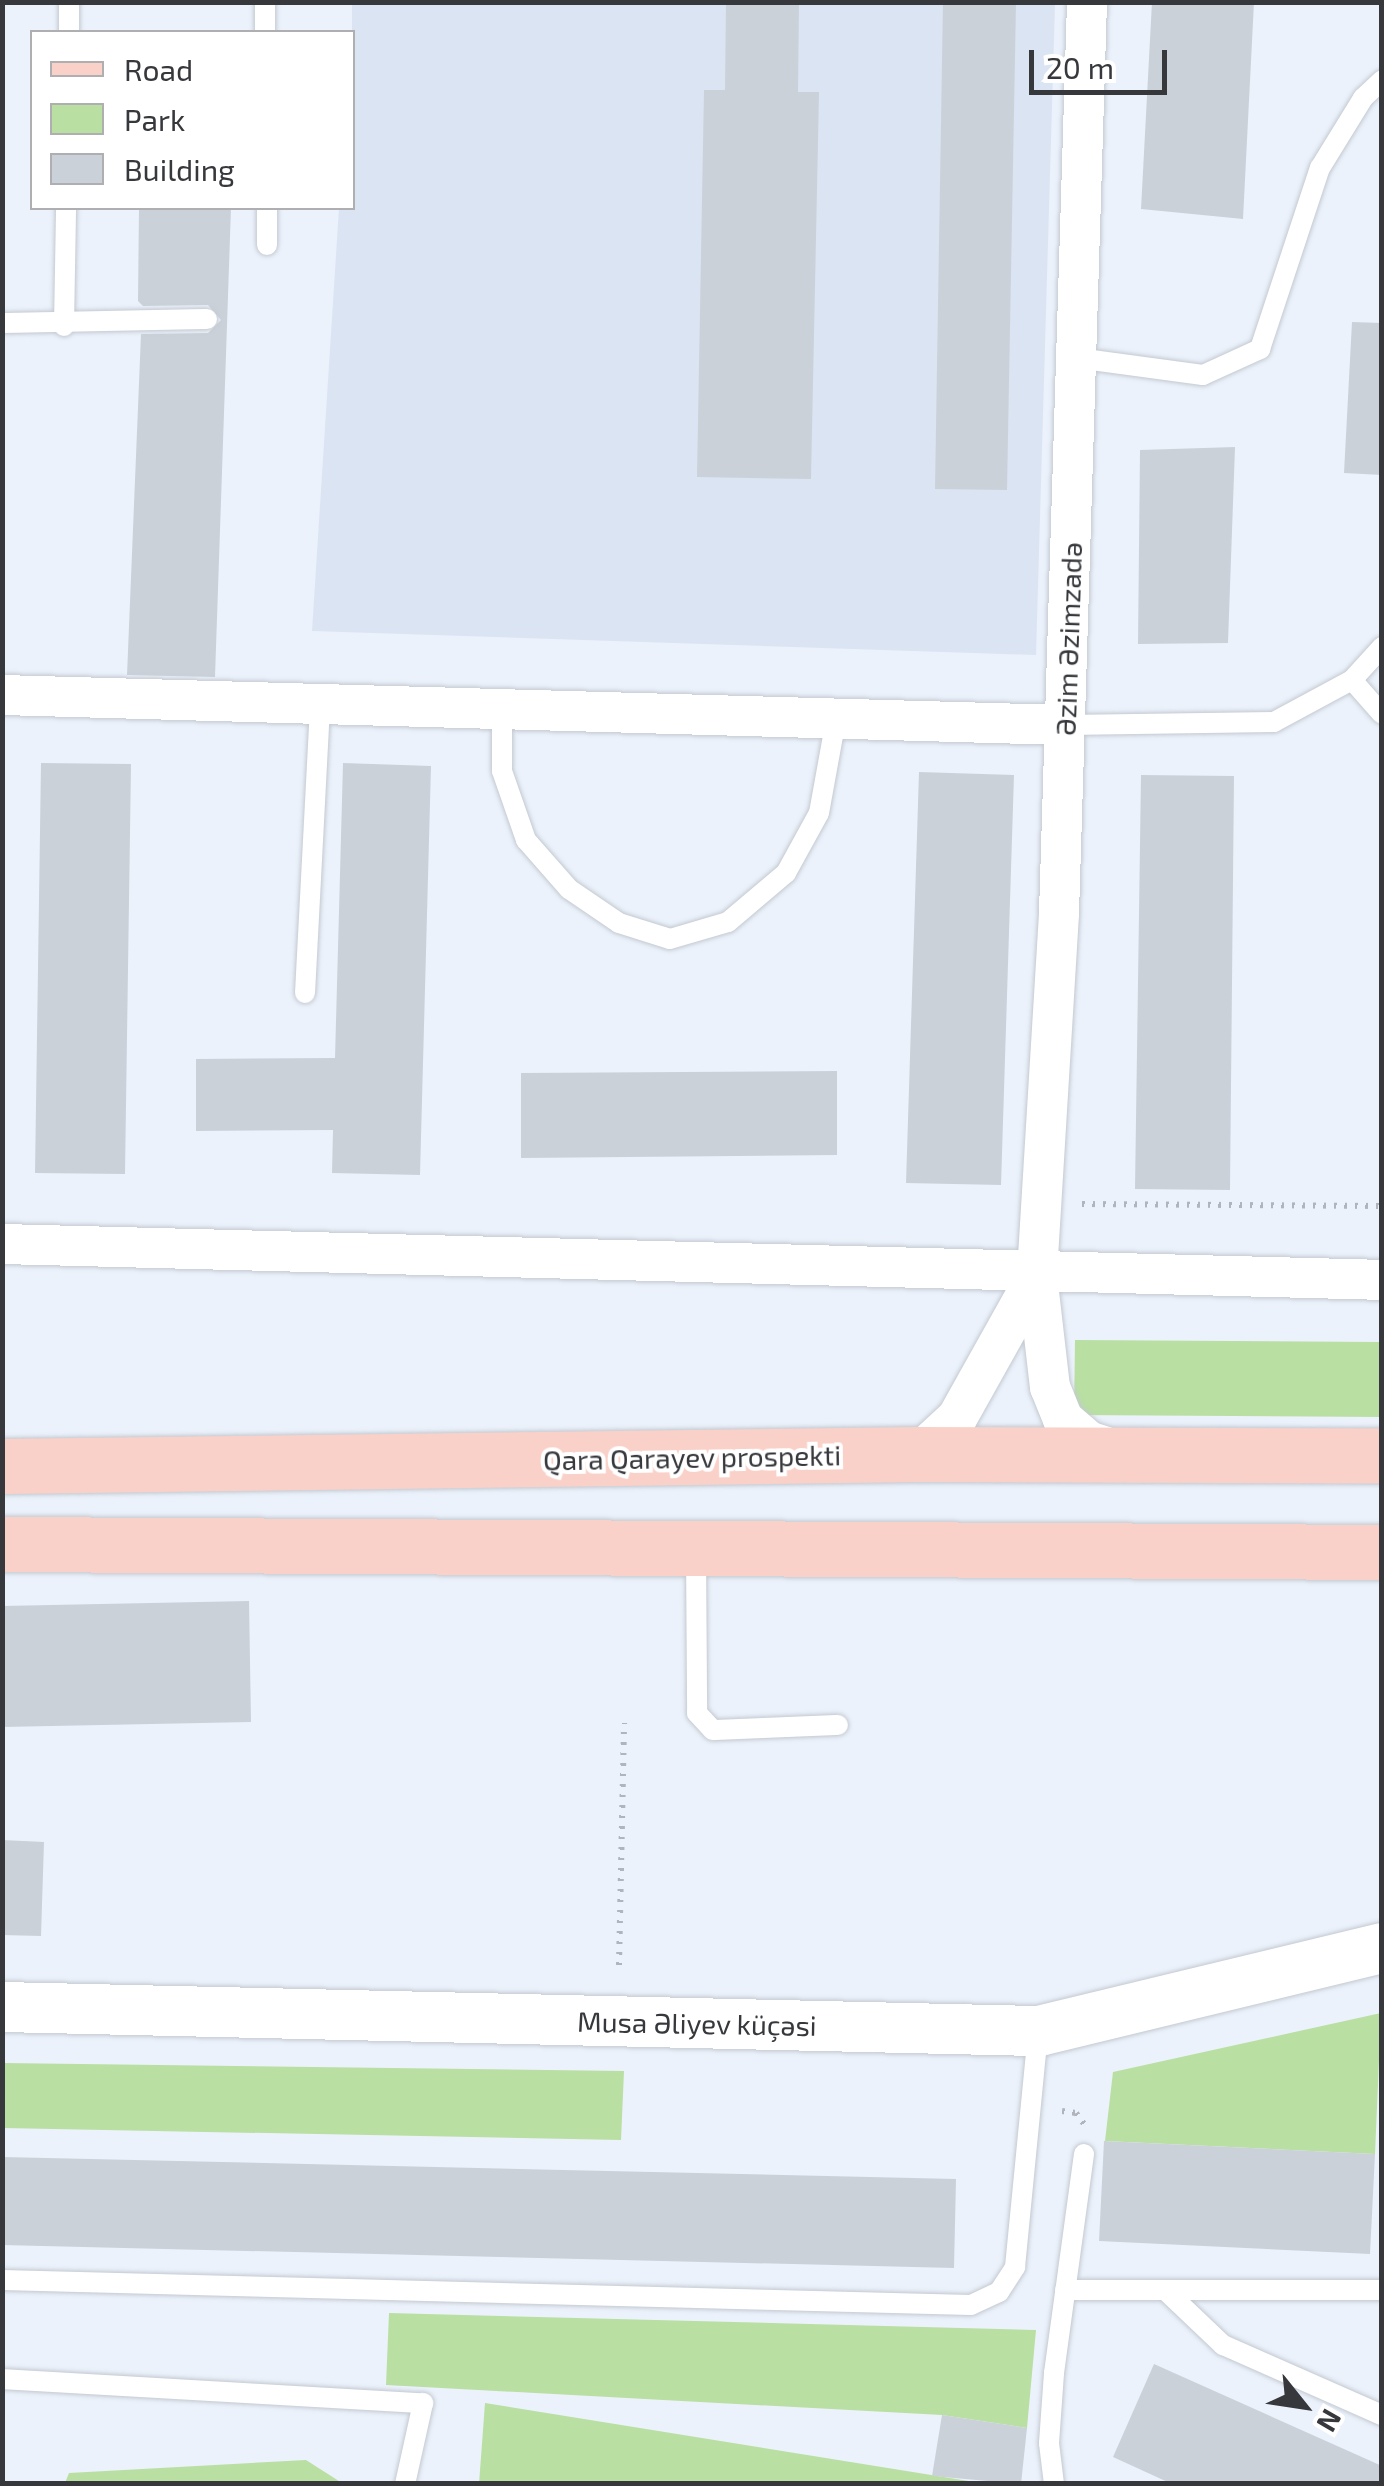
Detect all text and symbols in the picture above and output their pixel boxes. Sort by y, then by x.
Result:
legend [30,30,355,210]
scale bar [1034,30,1172,92]
text: 20 m [1046,49,1114,85]
text: Road [124,51,193,87]
text: Park [124,101,185,137]
text: Building [124,151,235,187]
street label: Əzim Əzimzadə [1048,542,1088,736]
street label: Qara Qarayev prospekti [542,1438,842,1476]
street label: Musa Əliyev küçəsi [577,2004,817,2042]
north arrow [1254,2356,1354,2456]
text: N [1310,2404,1350,2438]

